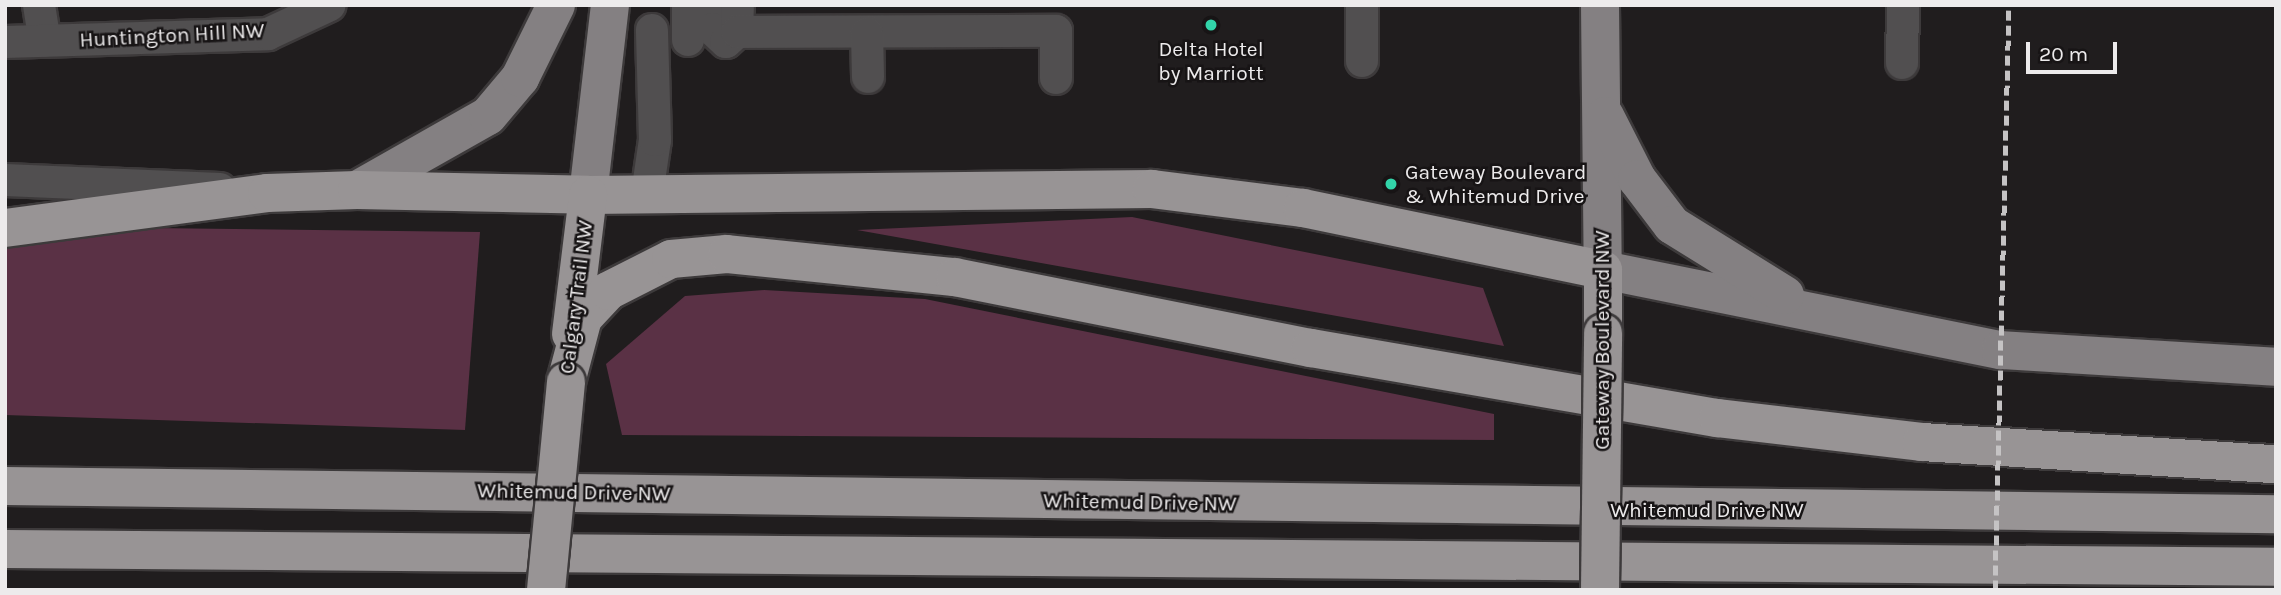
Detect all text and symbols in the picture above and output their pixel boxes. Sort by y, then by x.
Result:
marker: Delta Hotel by Marriott [1203,17,1219,33]
street label: Huntington Hill NW [79,18,265,52]
scale bar [2029,28,2120,72]
place label: Delta Hotel by Marriott [1158,36,1264,86]
text: 20 m [2039,42,2088,66]
place label: Gateway Boulevard & Whitemud Drive [1405,159,1586,209]
marker: Gateway Boulevard & Whitemud Drive [1383,176,1399,192]
street label: Calgary Trail NW [554,219,598,375]
street label: Gateway Boulevard NW [1589,230,1615,450]
street label: Whitemud Drive NW [477,478,671,506]
street label: Whitemud Drive NW [1043,488,1237,516]
street label: Whitemud Drive NW [1610,497,1804,523]

